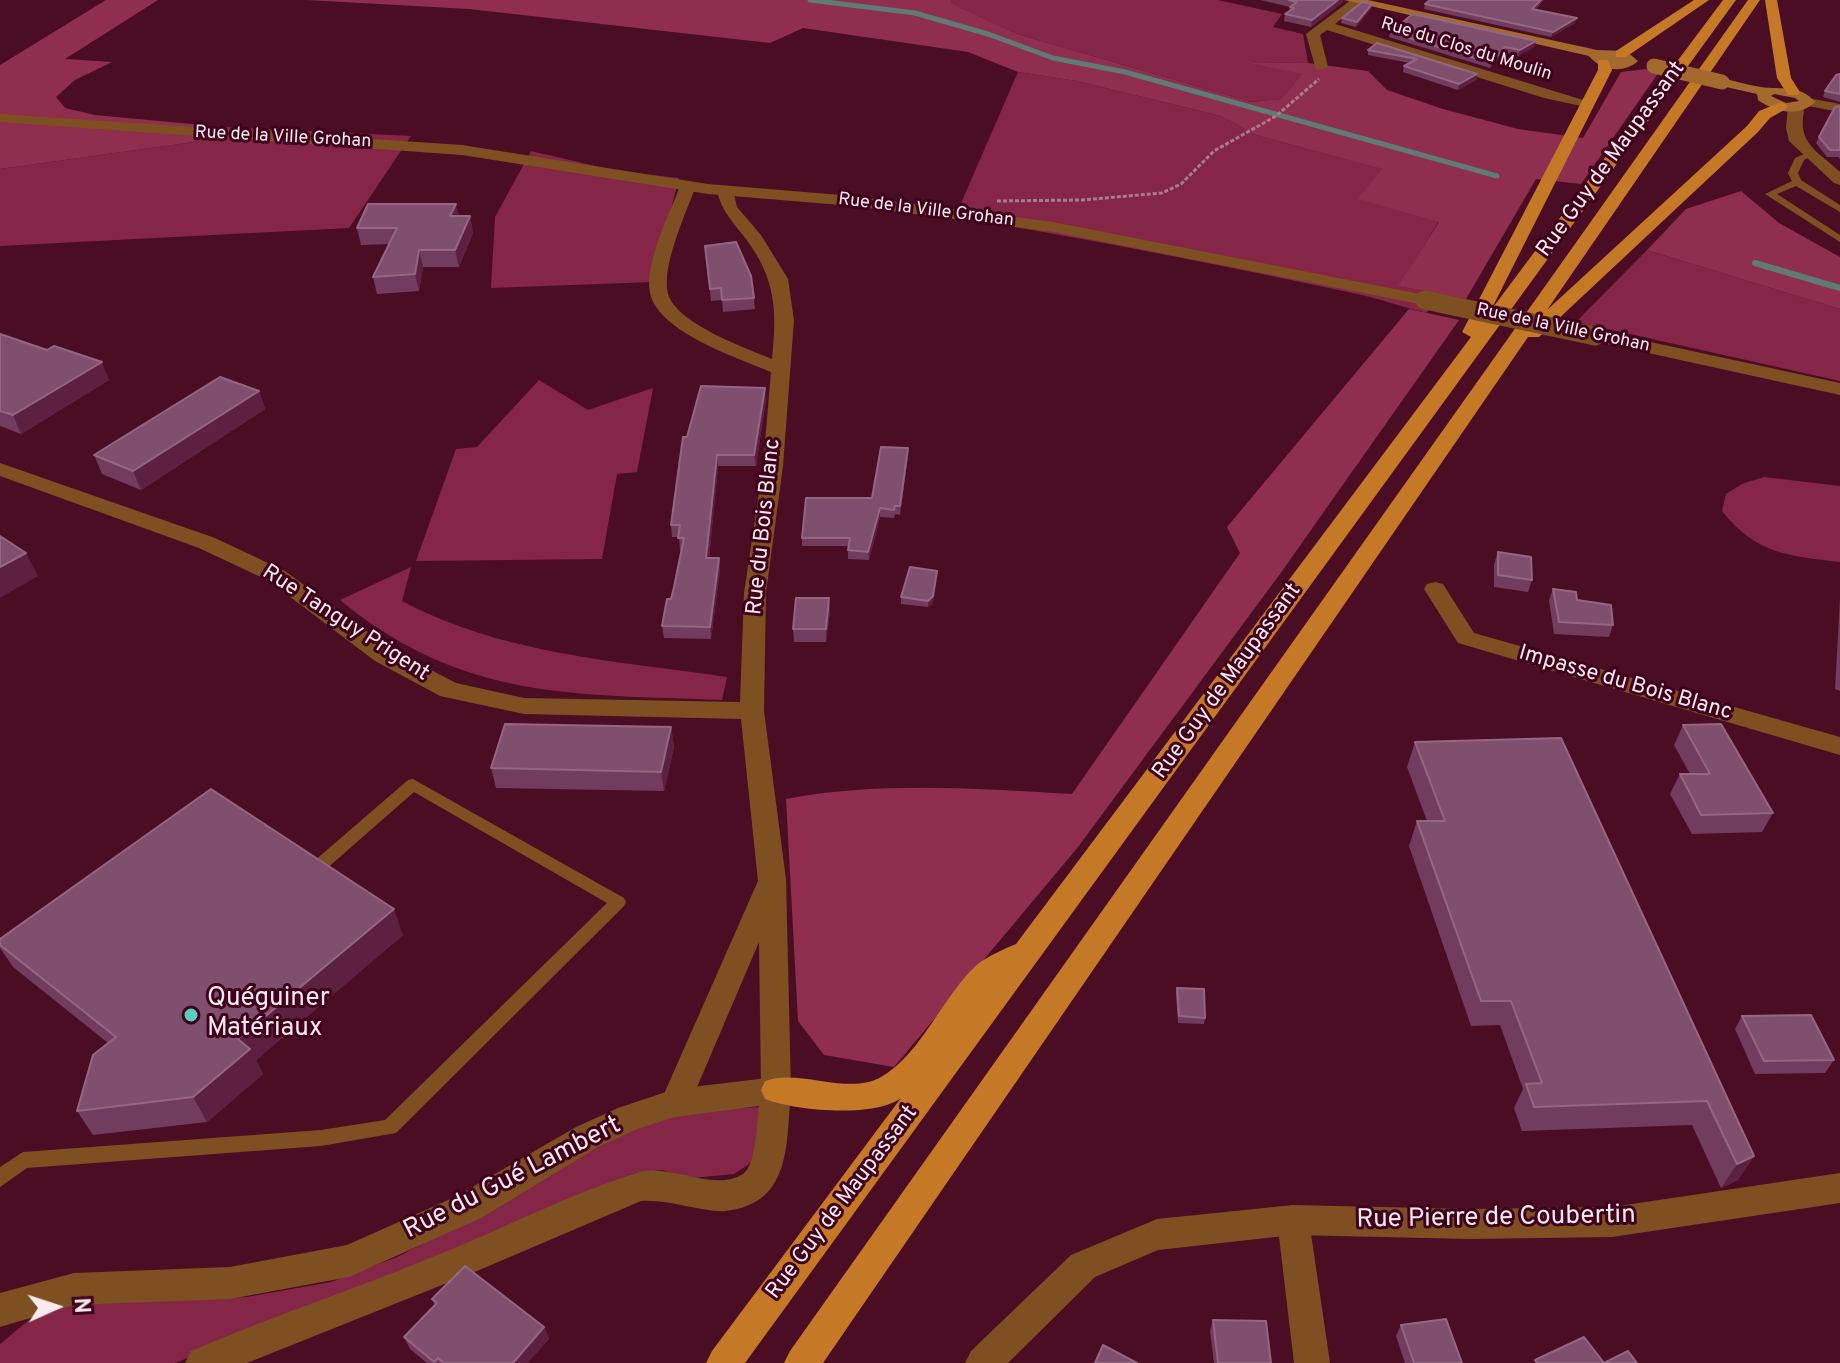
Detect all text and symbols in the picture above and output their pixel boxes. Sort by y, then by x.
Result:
street label: Rue du Clos du Moulin [1378,14,1554,86]
street label: Rue Guy de Maupassant [1532,57,1692,263]
street label: Rue de la Ville Grohan [194,123,372,153]
street label: Rue de la Ville Grohan [837,190,1015,232]
street label: Rue de la Ville Grohan [1474,300,1652,358]
street label: Rue du Bois Blanc [743,437,787,617]
street label: Rue Tanguy Prigent [256,560,434,688]
street label: Rue Guy de Maupassant [1148,579,1308,785]
street label: Impasse du Bois Blanc [1515,641,1735,727]
place label: Quéguiner Matériaux [207,984,330,1046]
marker: Quéguiner Matériaux [182,1006,200,1024]
street label: Rue Guy de Maupassant [762,1101,924,1305]
street label: Rue du Gué Lambert [399,1111,627,1247]
street label: Rue Pierre de Coubertin [1356,1201,1636,1237]
north arrow [16,1267,96,1347]
text: N [67,1297,94,1314]

